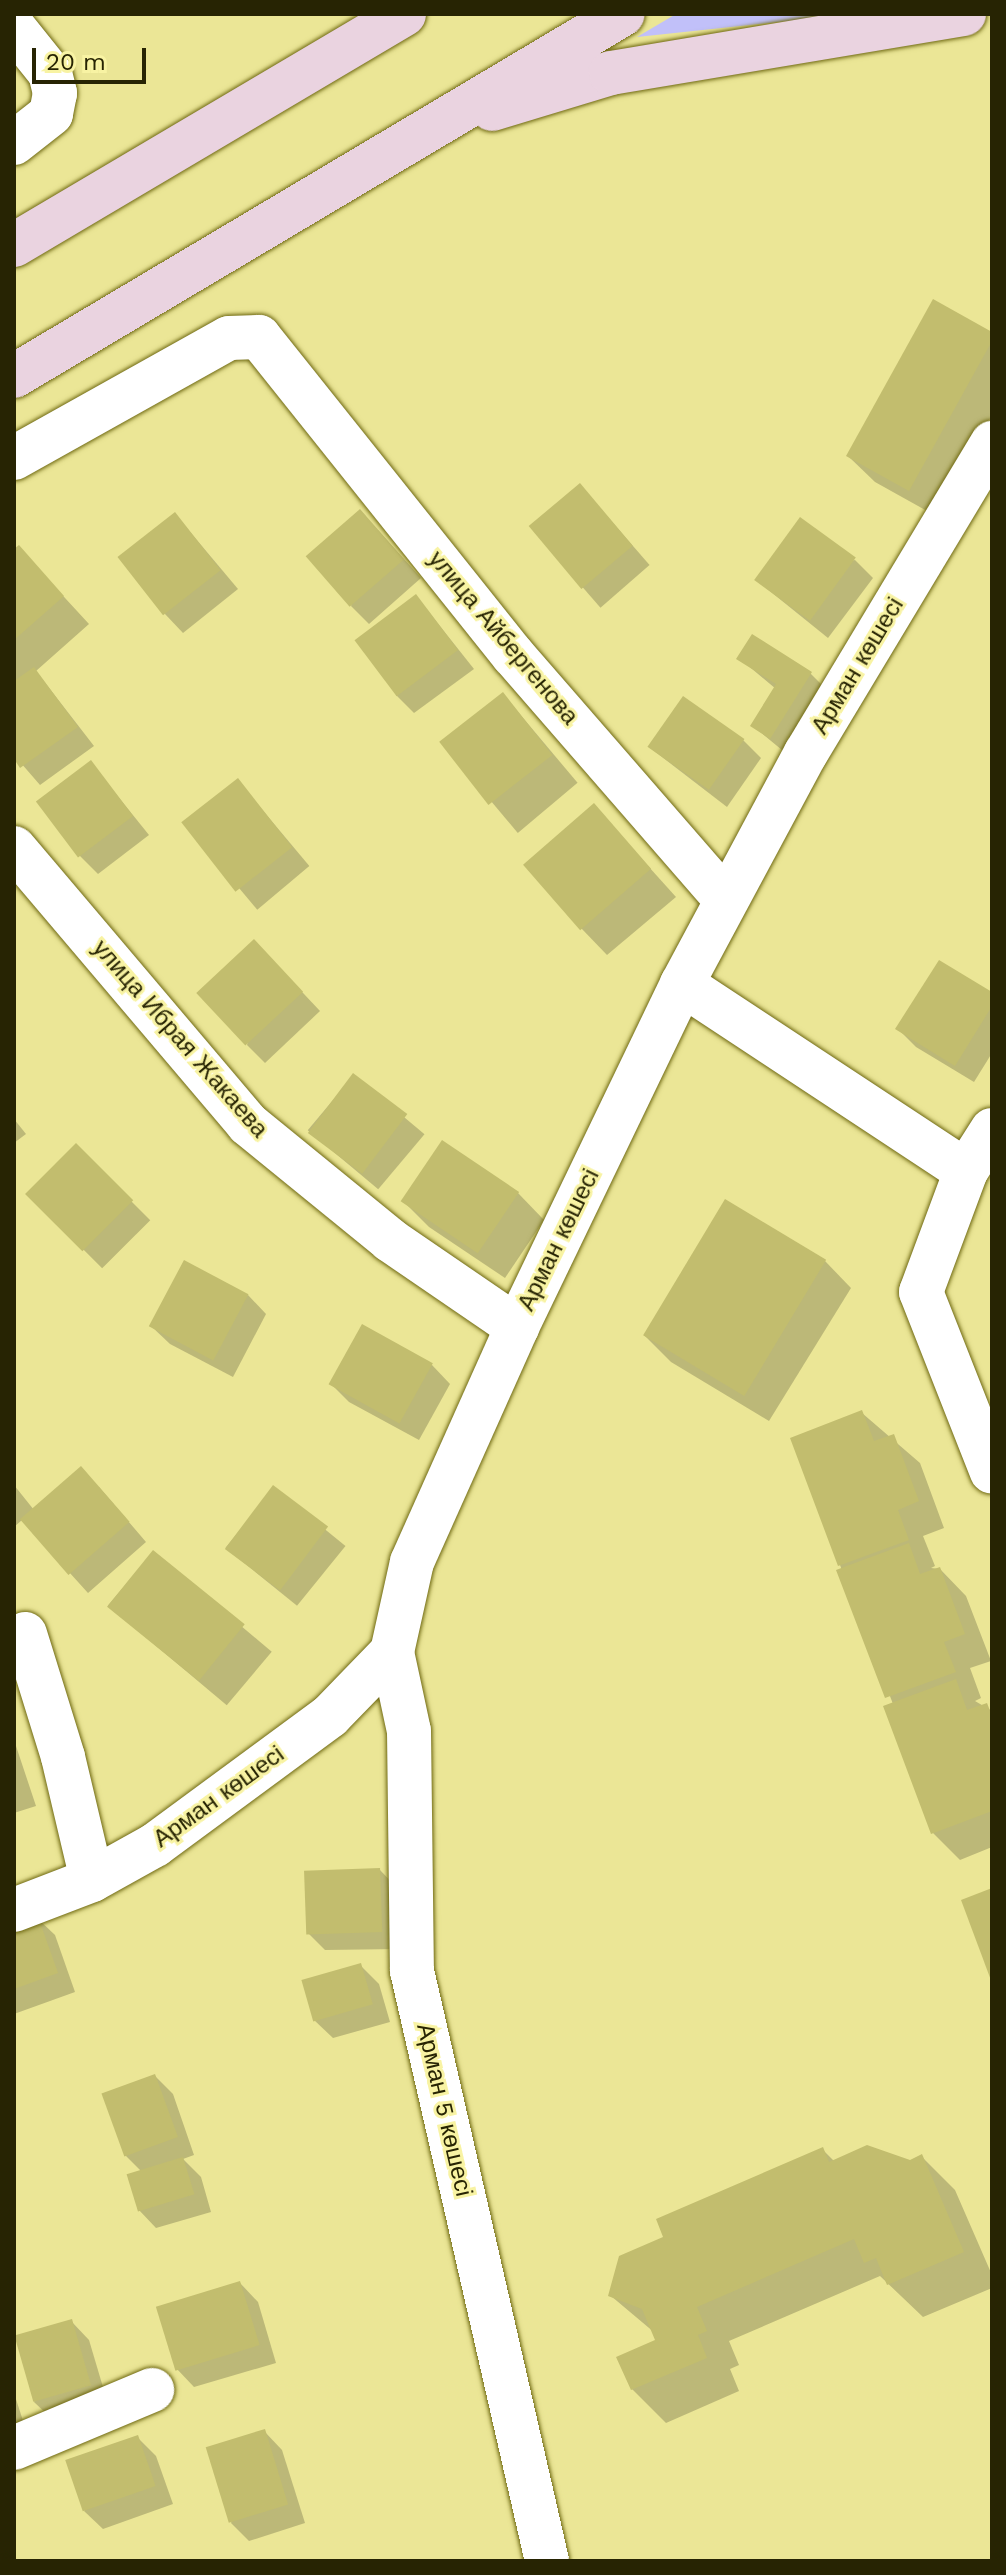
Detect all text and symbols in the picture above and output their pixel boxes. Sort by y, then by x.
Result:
scale bar [36,32,150,82]
text: 20 m [46,48,106,76]
street label: улица Айбергенова [422,545,584,731]
street label: Арман көшесі [806,592,910,740]
street label: улица Ибрая Жакаева [86,934,274,1144]
street label: Арман көшесі [512,1164,606,1316]
street label: Арман көшесі [148,1740,290,1854]
street label: Арман 5 көшесі [410,2021,478,2199]

